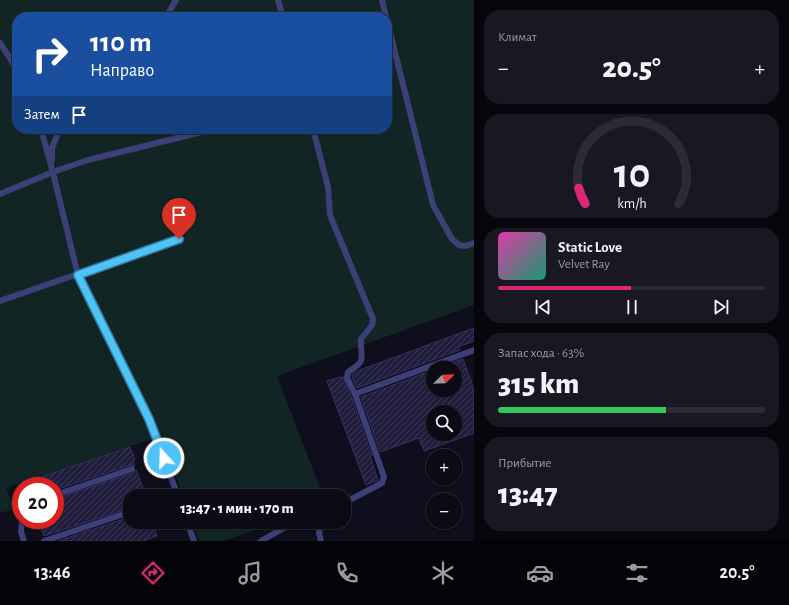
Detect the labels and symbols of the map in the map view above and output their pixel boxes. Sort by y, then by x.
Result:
pin [162,198,196,239]
north arrow [426,361,462,397]
position arrow [143,437,185,479]
speed limit sign: 20 [12,477,64,529]

